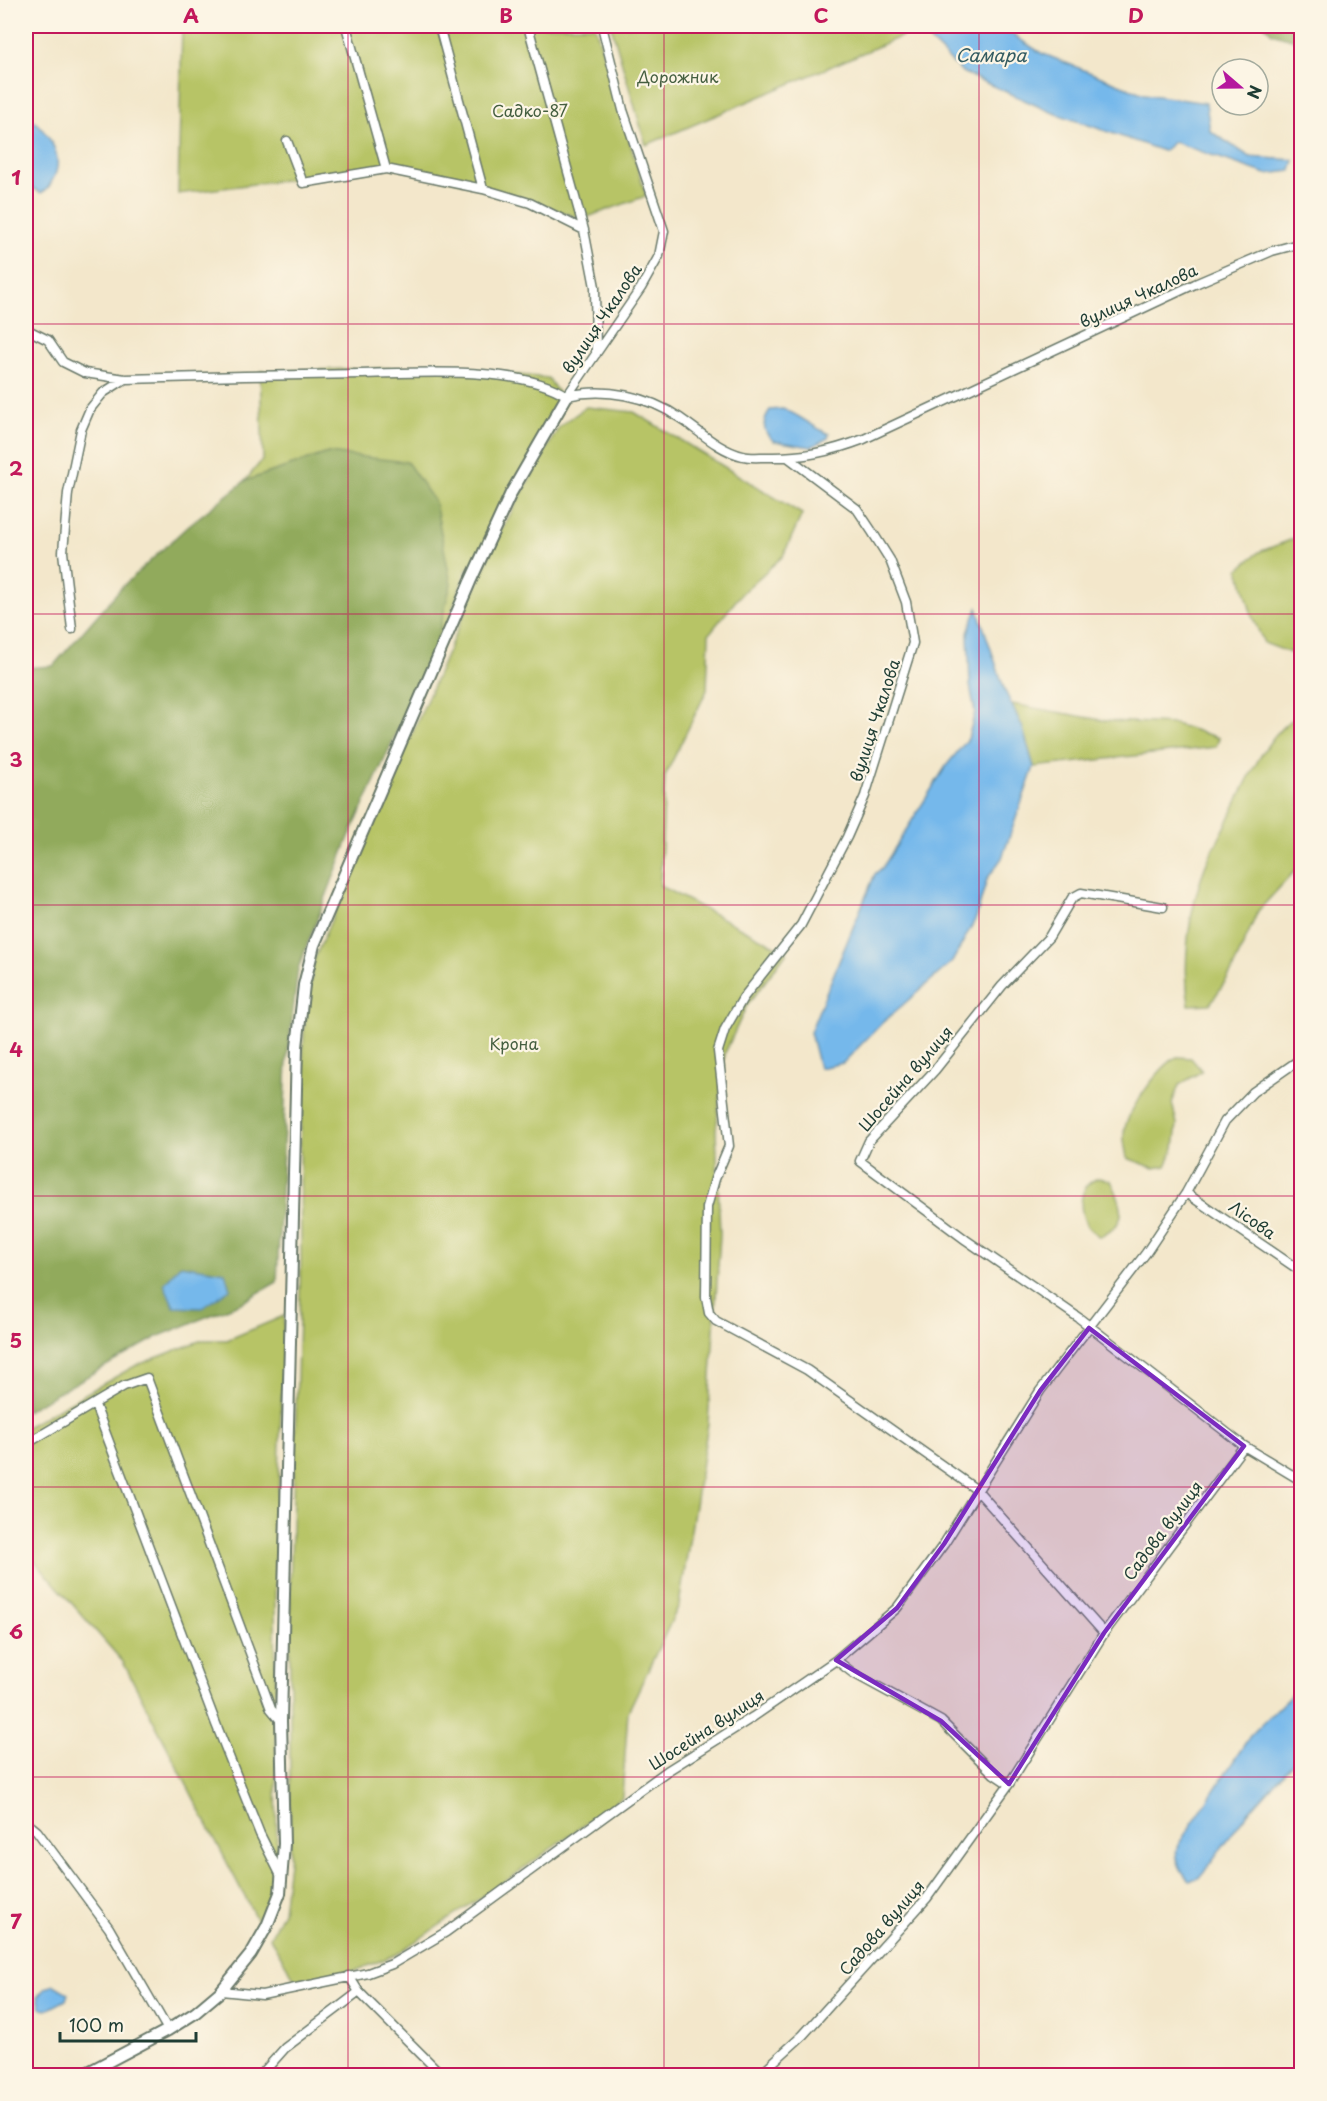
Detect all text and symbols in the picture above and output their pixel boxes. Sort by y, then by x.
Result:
text: A [183,0,199,30]
text: B [499,0,513,30]
text: C [813,0,829,30]
text: D [1128,0,1144,30]
water label: Самара [955,41,1027,68]
north arrow [1210,57,1270,117]
park label: Дорожник [636,64,719,88]
text: N [1242,82,1268,103]
park label: Садко-87 [492,98,568,122]
text: 1 [11,162,21,192]
street label: вулиця Чкалова [1075,257,1201,333]
street label: вулиця Чкалова [555,258,647,378]
text: 2 [9,453,23,483]
street label: вулиця Чкалова [843,655,905,784]
text: 3 [9,744,23,774]
street label: Шосейна вулиця [852,1020,958,1136]
park label: Крона [490,1031,538,1055]
text: 4 [9,1034,23,1064]
street label: Лісова [1225,1194,1281,1244]
text: 5 [10,1325,22,1355]
street label: Садова вулиця [1116,1475,1208,1585]
text: 6 [9,1616,23,1646]
street label: Шосейна вулиця [644,1683,768,1775]
street label: Садова вулиця [833,1874,929,1980]
text: 7 [10,1906,22,1936]
scale bar [60,2005,196,2043]
text: 100 m [69,2011,124,2038]

